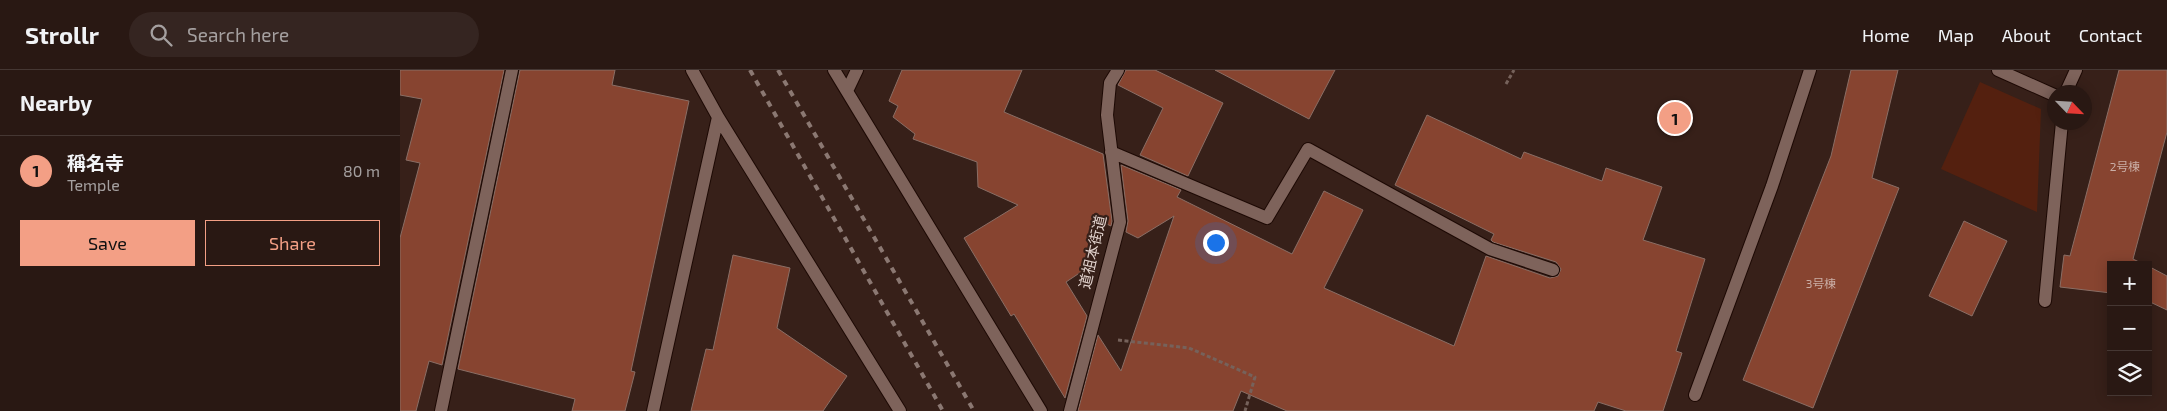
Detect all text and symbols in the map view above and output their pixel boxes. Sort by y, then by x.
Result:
search box [129,12,479,57]
text: Strollr [25,20,99,49]
icon: search [147,21,175,49]
text: Search here [187,23,289,46]
text: Home [1862,24,1910,46]
text: Map [1938,24,1974,46]
text: About [2002,24,2051,46]
text: Contact [2079,24,2142,46]
north arrow [2047,85,2092,130]
text: Nearby [20,90,92,115]
pin: 1 [1659,99,1691,137]
text: 稱名寺 [67,151,124,174]
house number: 2号棟 [2110,159,2140,173]
text: 1 [33,161,39,180]
text: 80 m [343,161,380,180]
text: Temple [67,175,120,194]
street label: 道祖本街道 [1075,213,1109,290]
button: Save [20,220,195,266]
button: Share [205,220,380,266]
your location [1203,230,1229,256]
map controls [2107,261,2152,396]
button: + [2107,261,2152,306]
house number: 3号棟 [1806,276,1836,290]
button: − [2107,306,2152,351]
button: layers [2107,351,2152,396]

